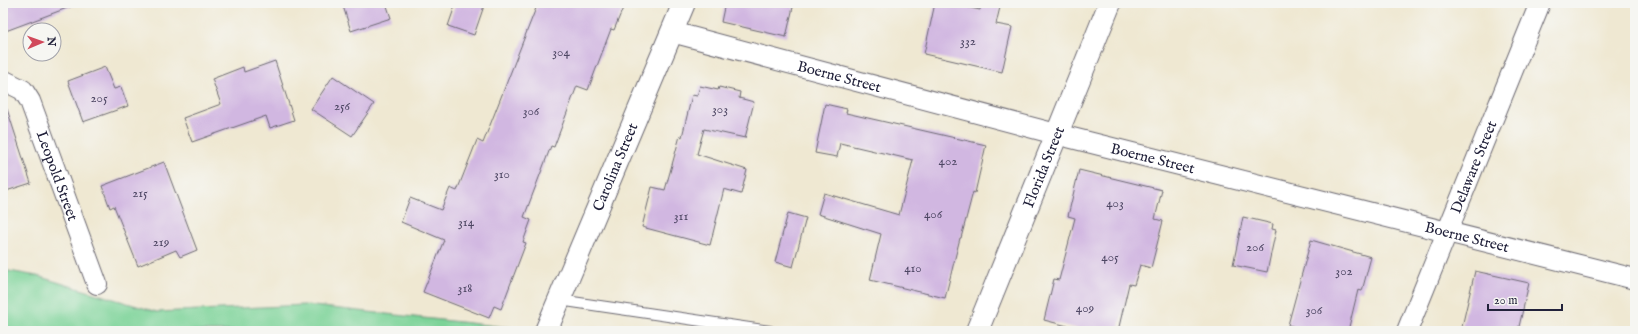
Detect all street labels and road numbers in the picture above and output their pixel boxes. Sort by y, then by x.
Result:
street label: Boerne Street [795,56,883,97]
street label: Delaware Street [1446,118,1501,216]
street label: Carolina Street [588,120,642,214]
street label: Florida Street [1019,123,1069,210]
street label: Leopold Street [32,128,83,223]
street label: Boerne Street [1109,139,1197,178]
street label: Boerne Street [1423,217,1511,257]

